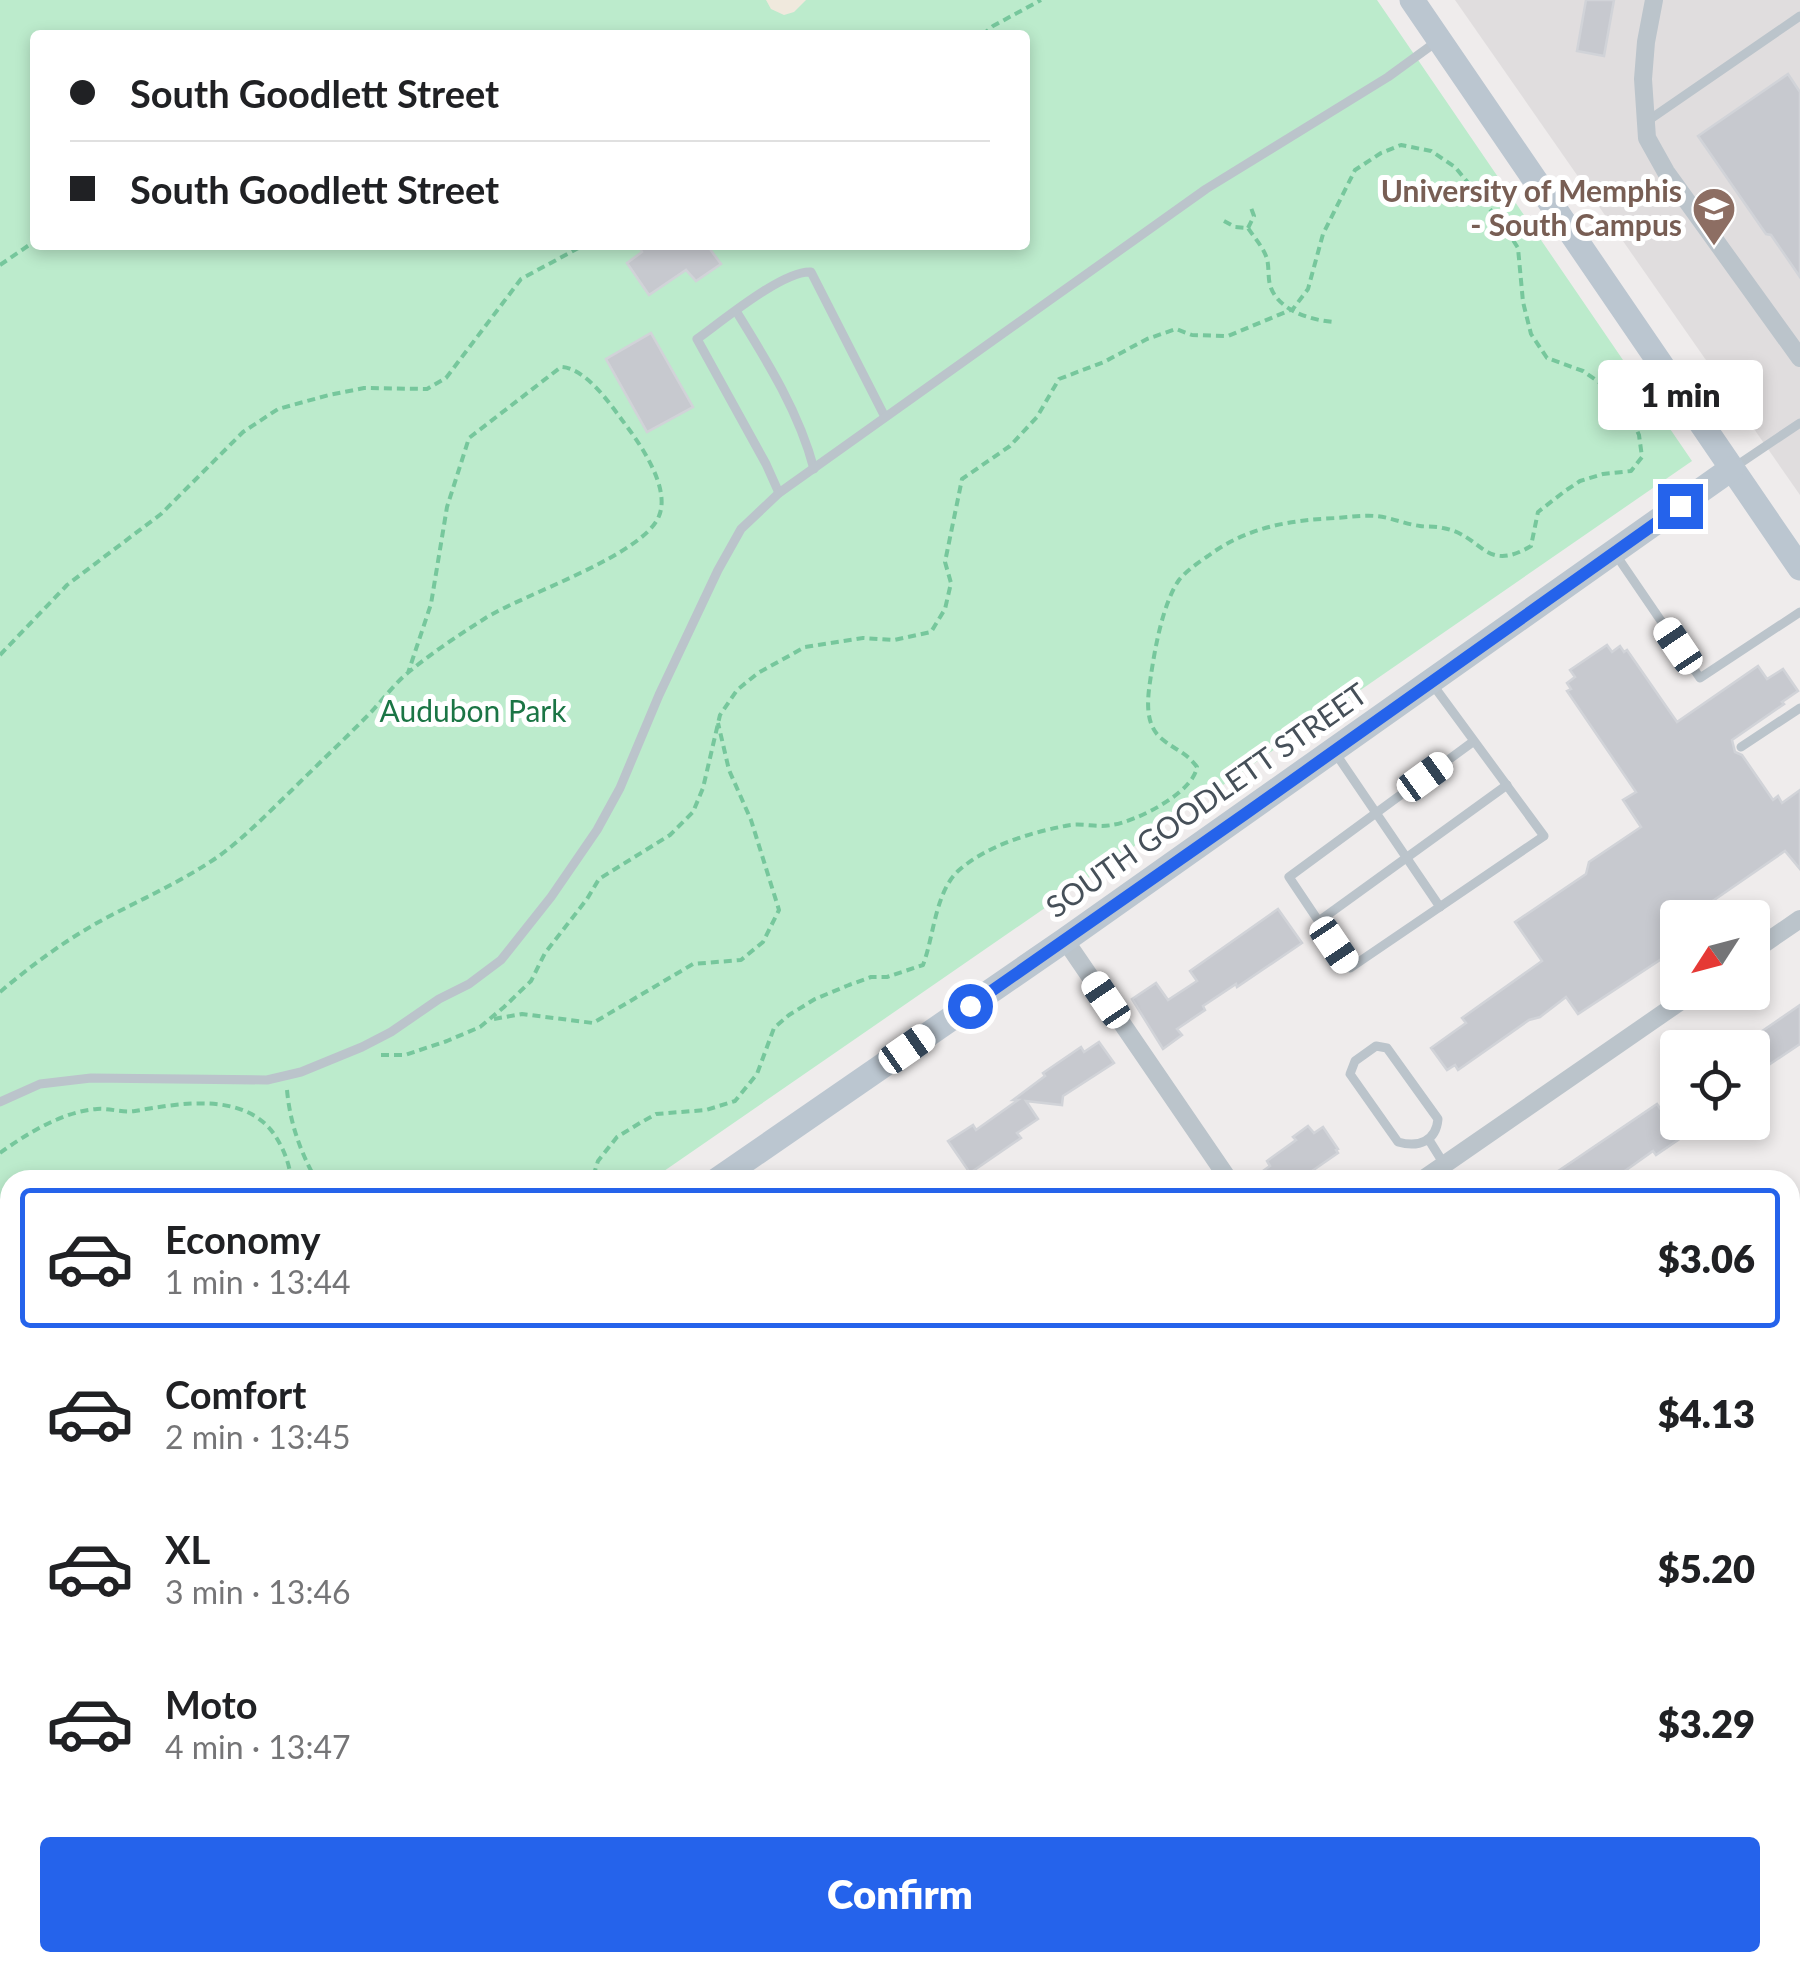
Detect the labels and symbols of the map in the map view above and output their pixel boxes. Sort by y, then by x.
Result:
place label: University of Memphis - South Campus [1381,172,1682,242]
school or university icon: University of Memphis - South Campus [1691,186,1737,247]
callout: 1 min [1598,361,1762,431]
route end [1658,484,1703,529]
car [1649,613,1707,679]
street label: SOUTH GOODLETT STREET [1038,674,1373,924]
park label: Audubon Park [379,692,567,728]
car [1392,747,1458,807]
north arrow [1660,900,1770,1010]
car [1305,912,1363,978]
car [1077,967,1135,1033]
route start [948,984,993,1029]
car [874,1020,940,1078]

